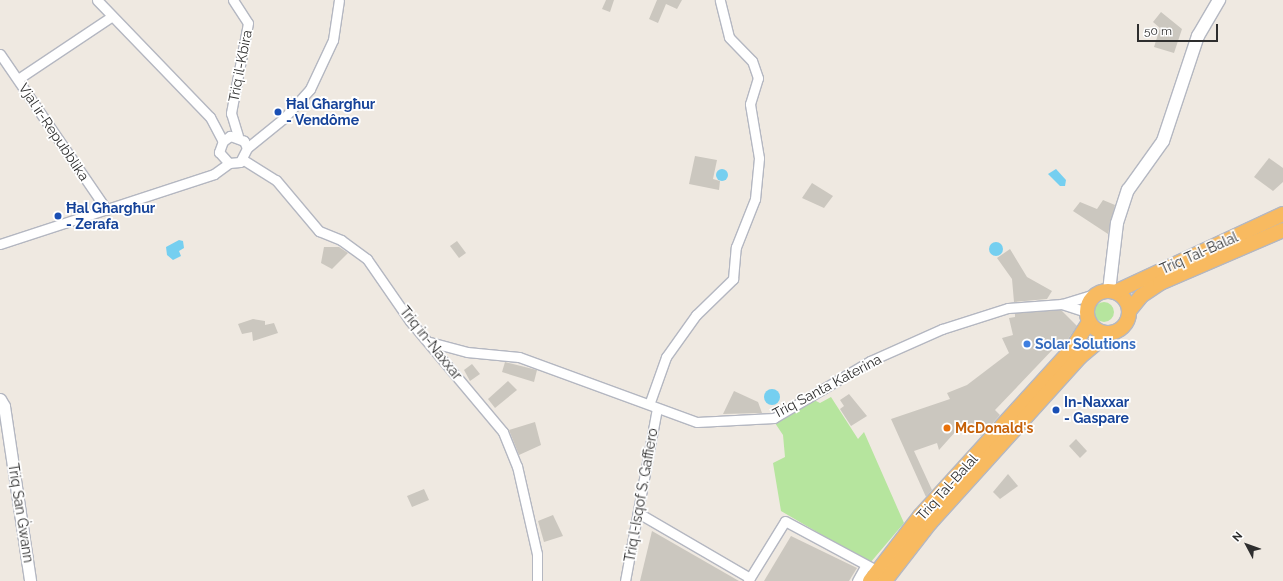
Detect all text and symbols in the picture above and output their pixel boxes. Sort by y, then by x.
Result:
scale bar [1139,16,1220,42]
text: 50 m [1144,24,1172,38]
street label: Triq il-Kbira [225,28,255,104]
street label: Vjal ir-Repubblika [15,80,93,184]
place label: Ħal Għargħur - Vendôme [286,96,376,128]
marker: Ħal Għargħur - Vendôme [273,107,283,117]
place label: Ħal Għargħur - Zerafa [66,200,156,232]
marker: Ħal Għargħur - Zerafa [53,211,63,221]
street label: Triq Tal-Balal [1157,228,1241,278]
street label: Triq in-Naxxar [396,303,466,383]
place label: Solar Solutions [1035,336,1136,352]
marker: Solar Solutions [1022,339,1032,349]
street label: Triq Santa Katerina [770,350,884,422]
place label: In-Naxxar - Gaspare [1064,394,1129,426]
marker: In-Naxxar - Gaspare [1051,405,1061,415]
place label: McDonald's [955,420,1033,436]
marker: McDonald's [942,423,952,433]
street label: Triq l-Isqof S. Gaffiero [621,427,661,563]
street label: Triq Tal-Balal [913,450,981,524]
street label: Triq San Ġwann [5,462,37,564]
north arrow [1227,525,1267,565]
text: N [1230,529,1245,544]

